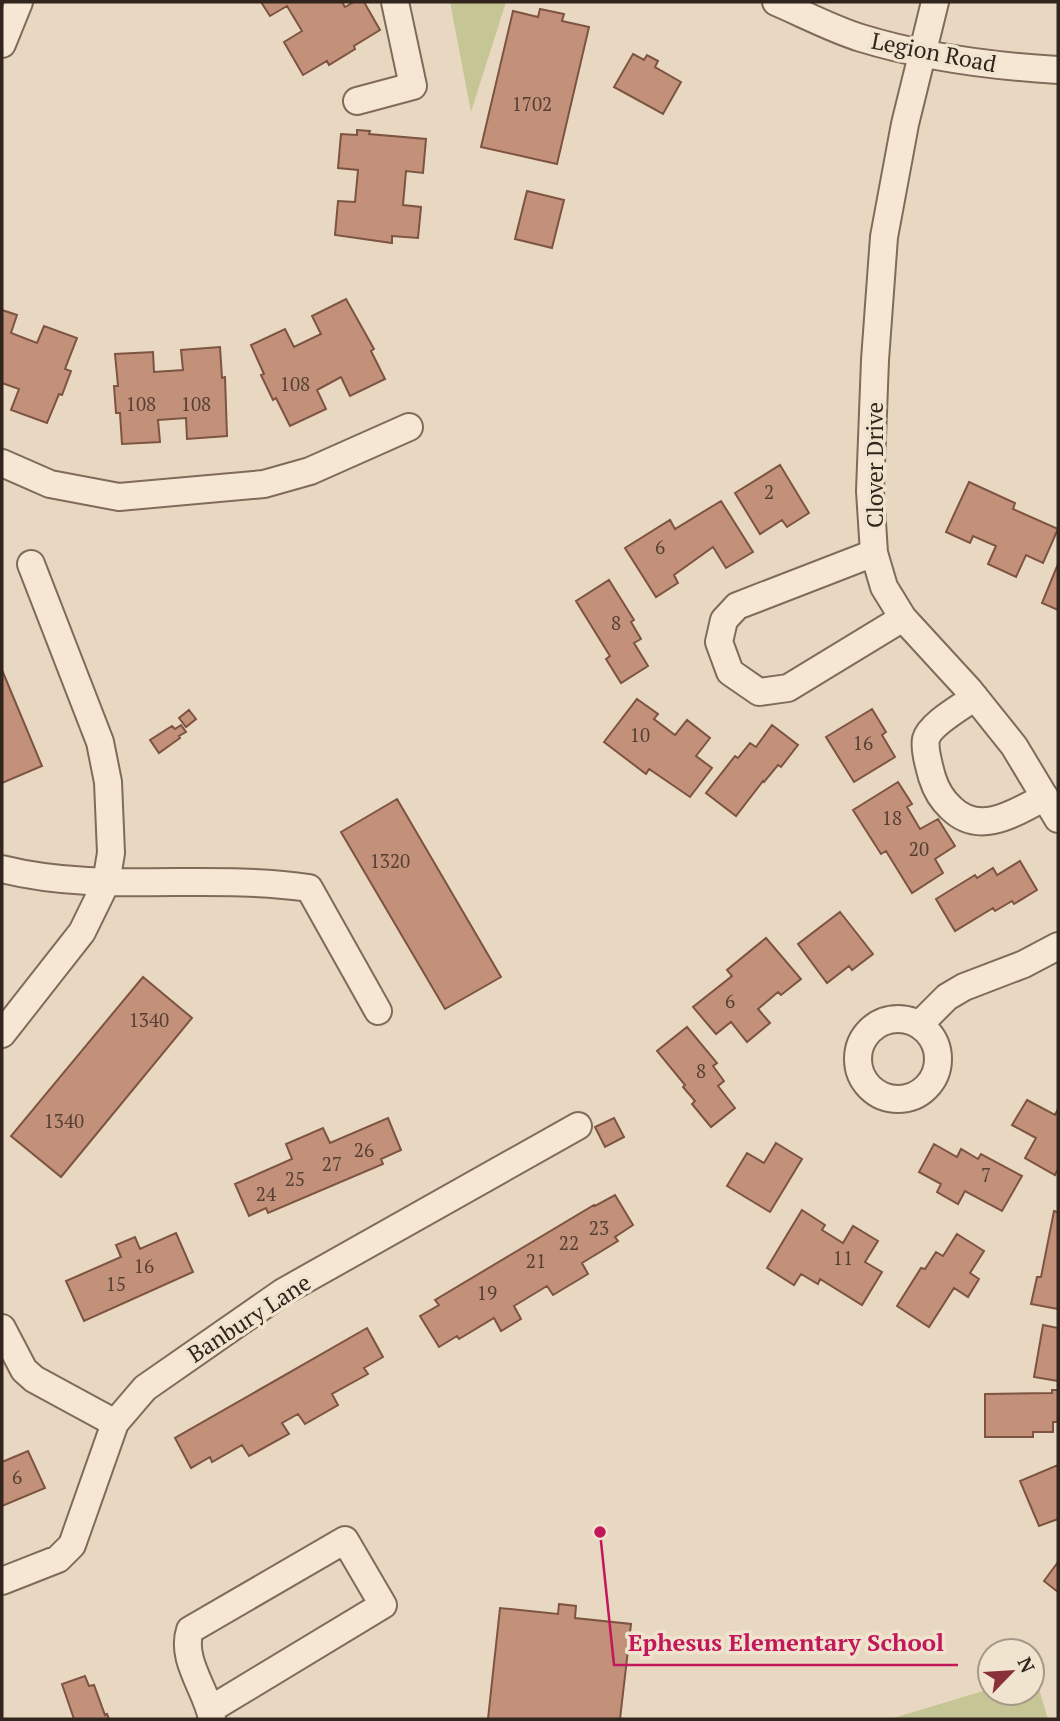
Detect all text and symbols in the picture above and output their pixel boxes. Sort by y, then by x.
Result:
street label: Legion Road [869,25,999,79]
house number: 1702 [512,91,552,116]
house number: 108 [280,371,310,396]
house number: 108 [126,391,156,416]
house number: 108 [181,391,211,416]
street label: Clover Drive [859,402,890,528]
house number: 2 [764,479,774,504]
house number: 6 [655,534,665,559]
house number: 8 [611,610,621,635]
house number: 10 [630,722,650,747]
house number: 16 [853,730,873,755]
house number: 18 [882,805,902,830]
house number: 20 [909,836,929,861]
house number: 1320 [370,848,410,873]
house number: 6 [725,988,735,1013]
house number: 1340 [129,1007,169,1032]
house number: 8 [696,1058,706,1083]
house number: 1340 [44,1108,84,1133]
house number: 26 [354,1137,374,1162]
house number: 27 [322,1151,342,1176]
house number: 7 [981,1162,991,1187]
house number: 25 [285,1166,305,1191]
house number: 24 [256,1181,277,1206]
house number: 23 [589,1215,609,1240]
house number: 22 [559,1230,579,1255]
house number: 11 [833,1245,853,1270]
house number: 21 [526,1248,546,1273]
house number: 16 [134,1253,154,1278]
street label: Banbury Lane [181,1267,317,1369]
house number: 15 [106,1271,126,1296]
house number: 19 [477,1280,497,1305]
house number: 6 [12,1464,22,1489]
callout: Ephesus Elementary School [614,1620,958,1665]
text: Ephesus Elementary School [628,1626,944,1658]
north arrow [976,1637,1046,1707]
text: N [1012,1653,1041,1677]

